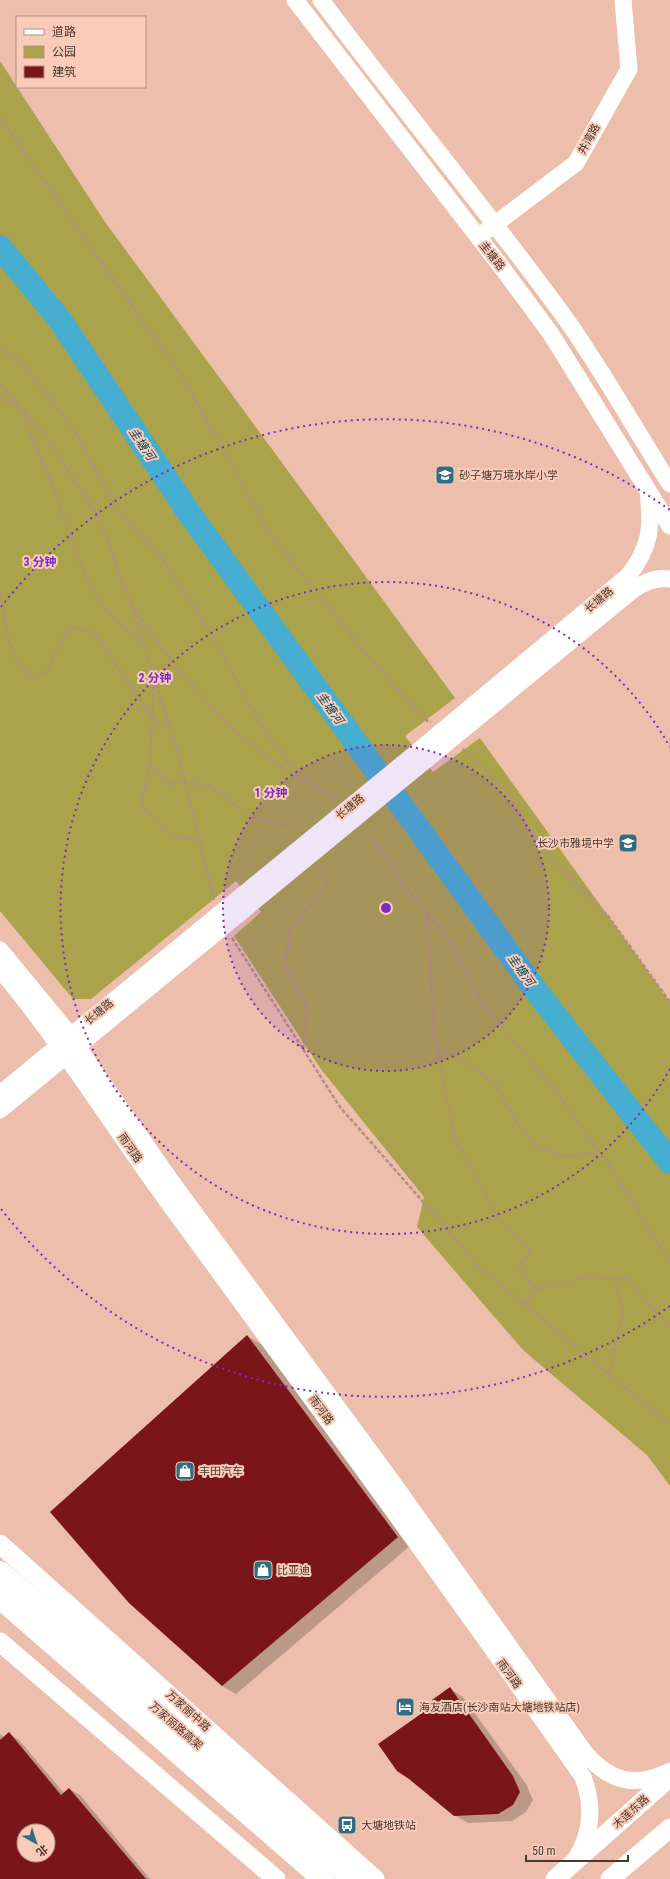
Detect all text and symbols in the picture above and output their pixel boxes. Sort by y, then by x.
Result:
legend [16,16,146,88]
text: 道路 [52,25,76,39]
text: 公园 [52,45,76,59]
text: 建筑 [52,65,76,79]
street label: 井湾路 [575,121,603,157]
street label: 圭塘路 [477,239,507,273]
water label: 圭塘河 [126,425,159,464]
school or university icon: 砂子塘万境水岸小学 [434,464,456,486]
place label: 砂子塘万境水岸小学 [459,469,558,482]
text: 3 分钟 [24,555,56,569]
street label: 长塘路 [582,584,616,616]
text: 2 分钟 [139,671,171,685]
water label: 圭塘河 [314,689,347,728]
text: 1 分钟 [255,786,287,800]
street label: 长塘路 [333,792,367,822]
school or university icon: 长沙市雅境中学 [617,832,639,854]
place label: 长沙市雅境中学 [537,837,614,850]
centre of rings [379,901,393,915]
water label: 圭塘河 [505,951,538,990]
street label: 长塘路 [82,997,116,1027]
street label: 雨河路 [115,1131,145,1165]
street label: 雨河路 [306,1393,336,1427]
shop icon: 丰田汽车 [174,1460,196,1482]
place label: 丰田汽车 [199,1465,243,1478]
shop icon: 比亚迪 [252,1559,274,1581]
place label: 比亚迪 [277,1564,310,1577]
street label: 雨河路 [494,1657,524,1691]
street label: 万家丽中路 [163,1688,213,1734]
hotel icon: 海友酒店(长沙南站大塘地铁站店) [394,1696,416,1718]
street label: 万家丽路高架 [147,1699,205,1753]
place label: 海友酒店(长沙南站大塘地铁站店) [419,1701,580,1714]
street label: 木莲东路 [610,1792,652,1832]
bus stop icon: 大塘地铁站 [336,1814,358,1836]
place label: 大塘地铁站 [361,1819,416,1832]
north arrow [16,1823,56,1863]
scale bar [526,1837,628,1863]
text: 北 [34,1842,50,1859]
text: 50 m [532,1844,556,1858]

